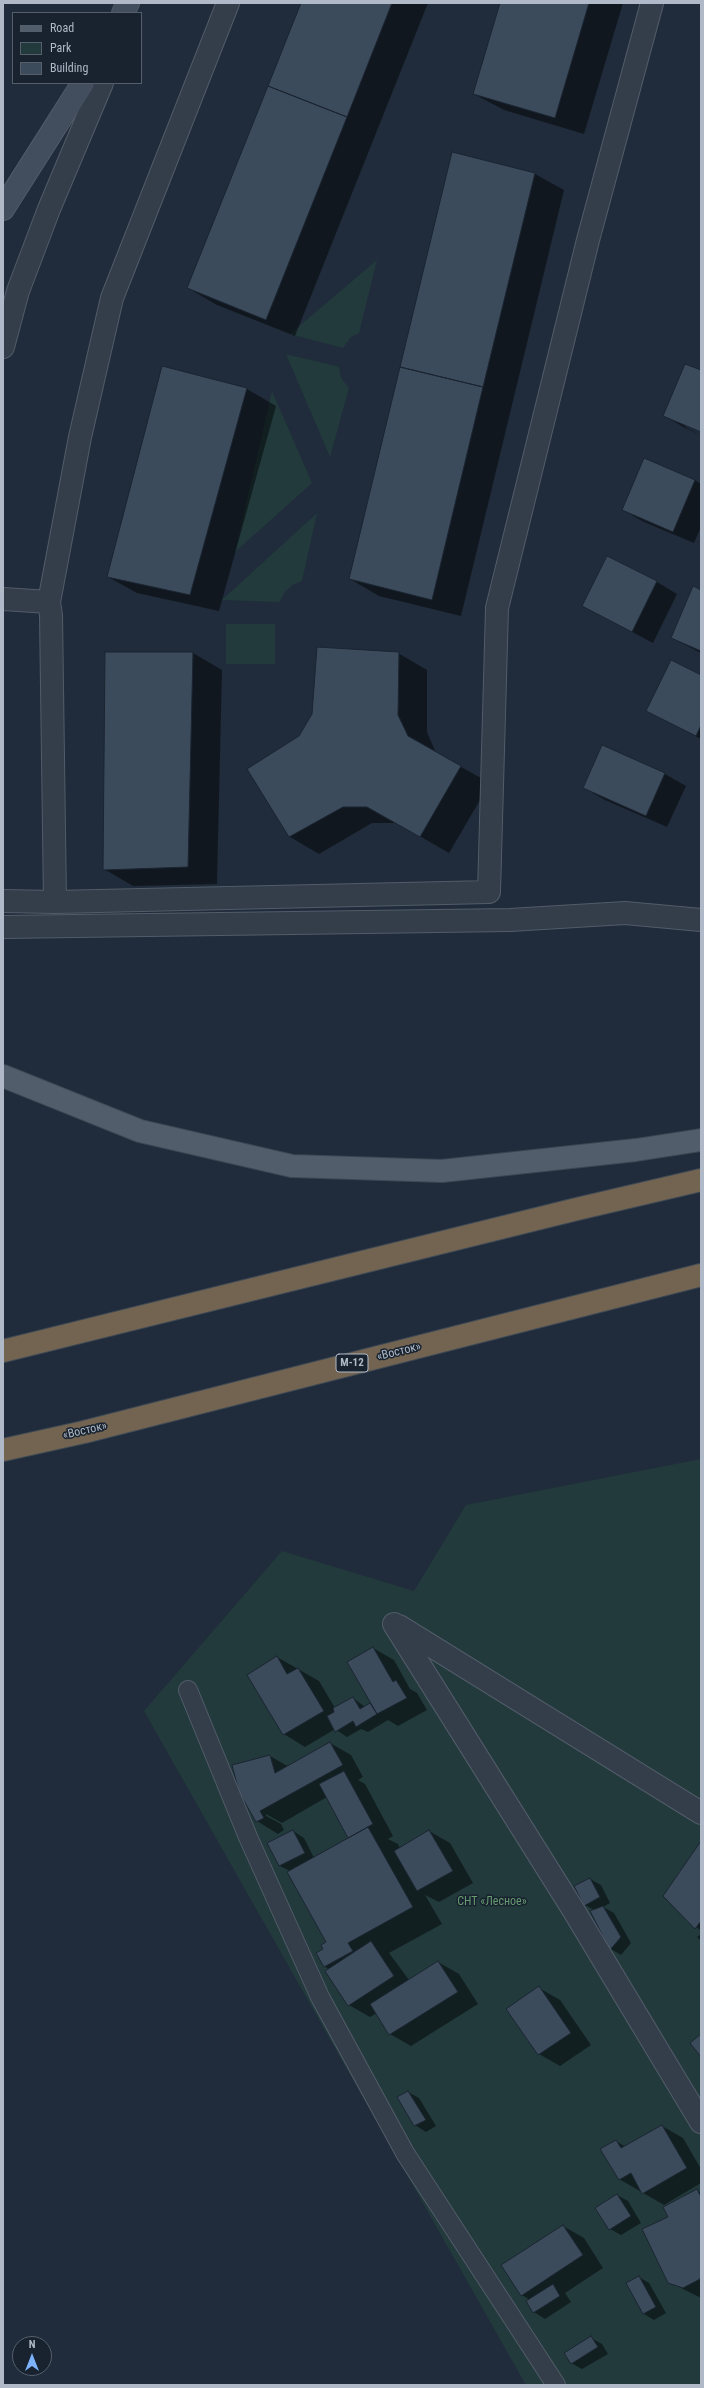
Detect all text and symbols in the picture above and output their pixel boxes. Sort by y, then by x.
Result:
legend [12,12,142,84]
text: Road [50,21,74,35]
text: Park [50,41,71,55]
text: Building [50,61,88,75]
street label: «Восток» [376,1340,422,1364]
road number: М-12 [336,1354,368,1372]
street label: «Восток» [62,1419,108,1443]
park label: СНТ «Лесное» [457,1895,527,1909]
north arrow [12,2336,52,2376]
text: N [29,2338,35,2351]

